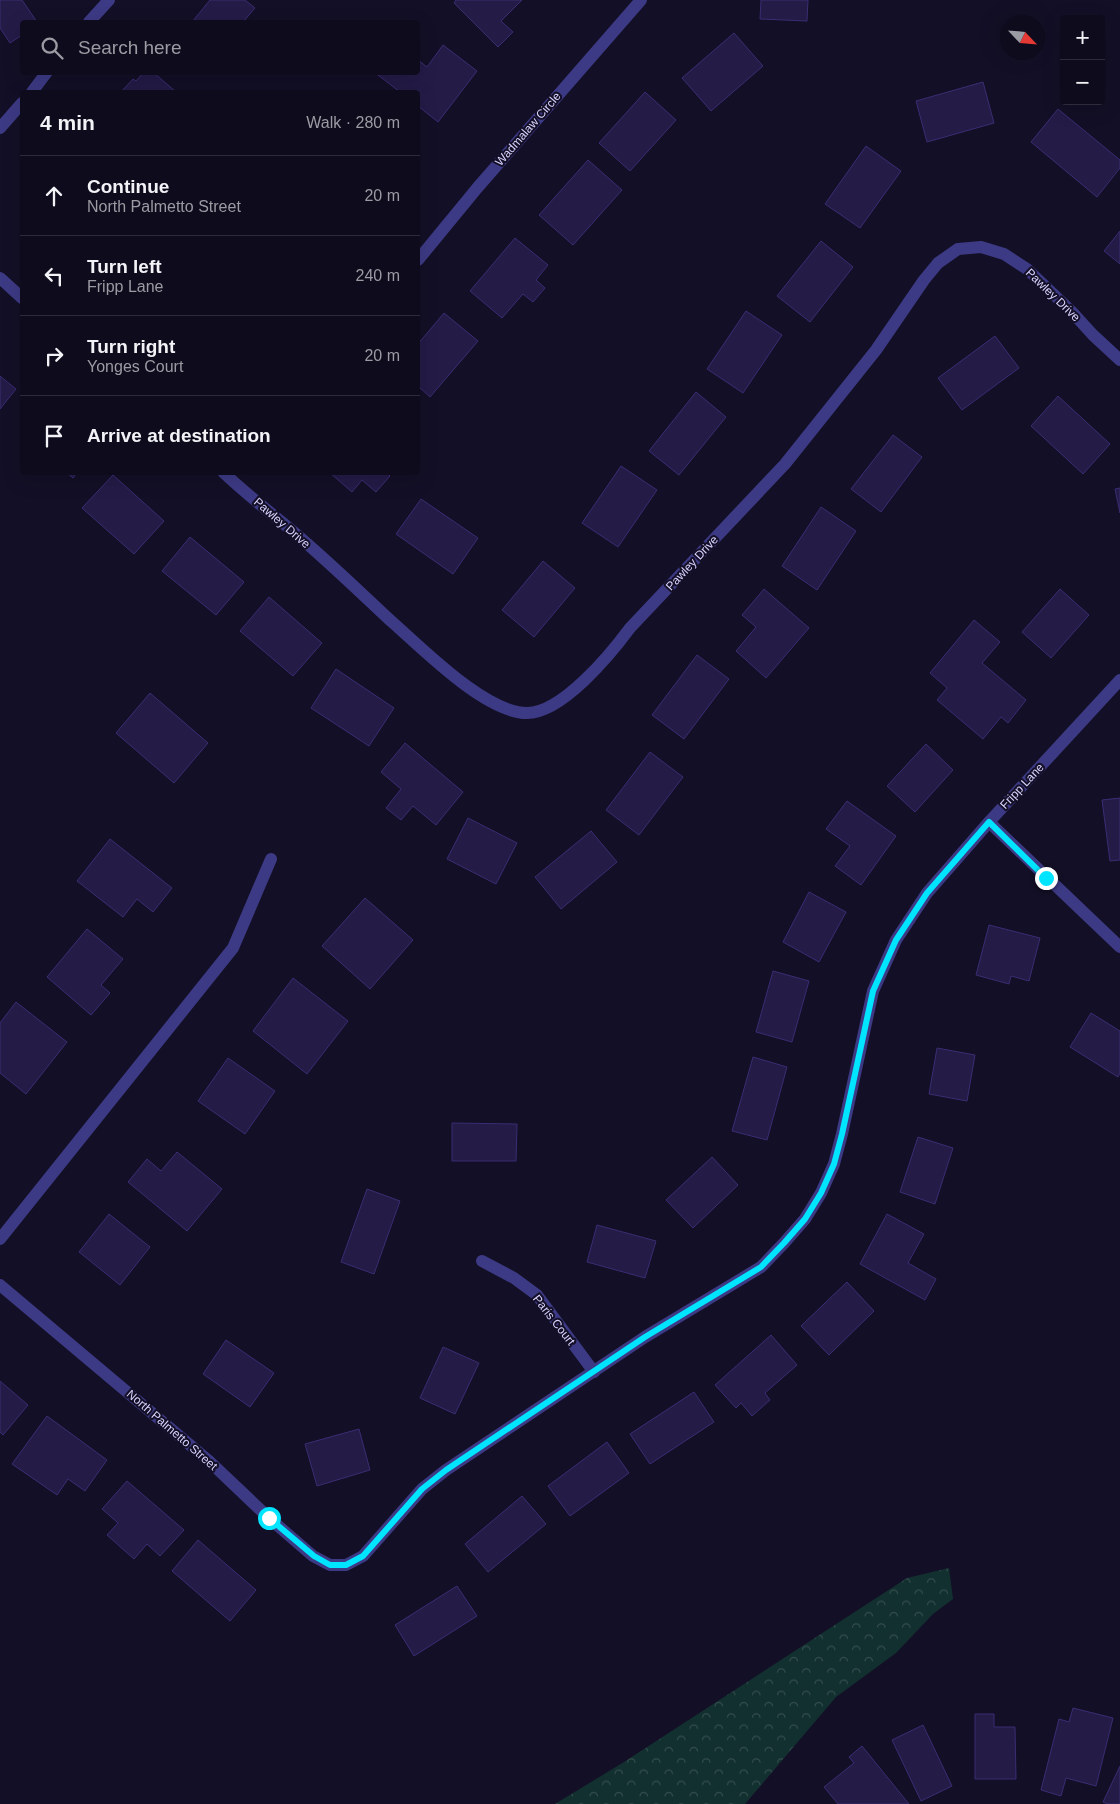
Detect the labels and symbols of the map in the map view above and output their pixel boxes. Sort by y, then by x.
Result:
north arrow [1000,15,1045,60]
street label: Wadmalaw Circle [492,89,564,169]
street label: Pawley Drive [1023,266,1083,325]
street label: Pawley Drive [251,495,313,551]
street label: Pawley Drive [663,532,721,593]
street label: Fripp Lane [997,760,1047,812]
route end [1035,867,1058,890]
street label: Paris Court [530,1292,578,1348]
street label: North Palmetto Street [124,1387,221,1474]
route start [258,1507,281,1530]

